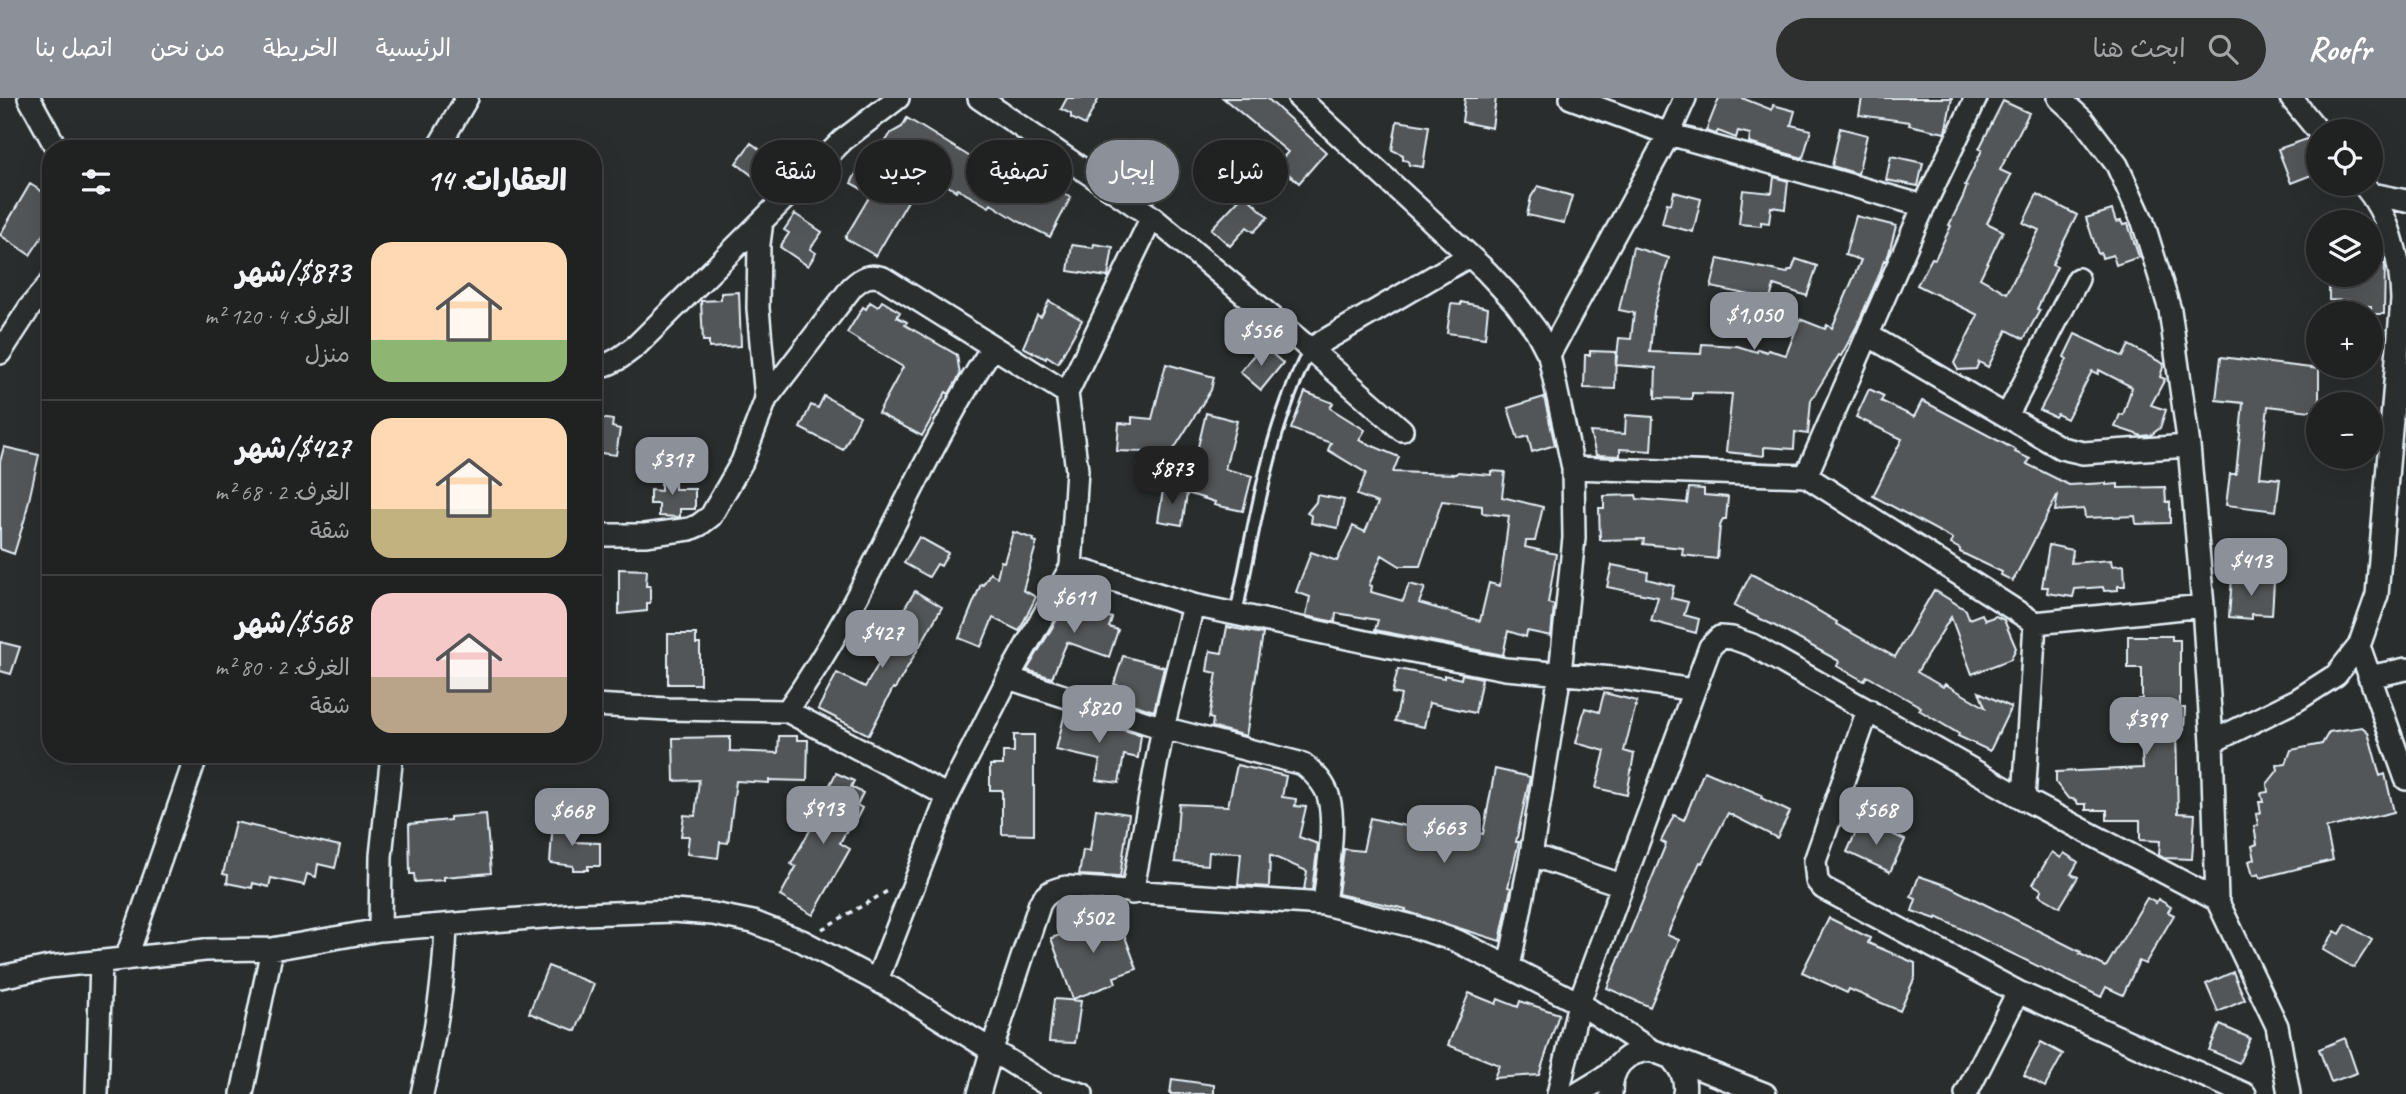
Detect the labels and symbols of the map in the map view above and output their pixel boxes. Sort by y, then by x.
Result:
pin: $1,050 [1697,292,1811,352]
pin: $556 [1220,308,1302,368]
pin: $317 [631,438,713,497]
pin: $873 [1131,446,1213,506]
pin: $413 [2210,538,2292,598]
pin: $611 [1033,575,1115,635]
pin: $427 [841,610,923,670]
pin: $820 [1058,686,1140,745]
pin: $399 [2105,698,2187,757]
pin: $913 [782,786,864,846]
pin: $668 [531,788,613,848]
pin: $568 [1835,788,1917,847]
pin: $663 [1403,806,1485,865]
pin: $502 [1052,896,1134,955]

